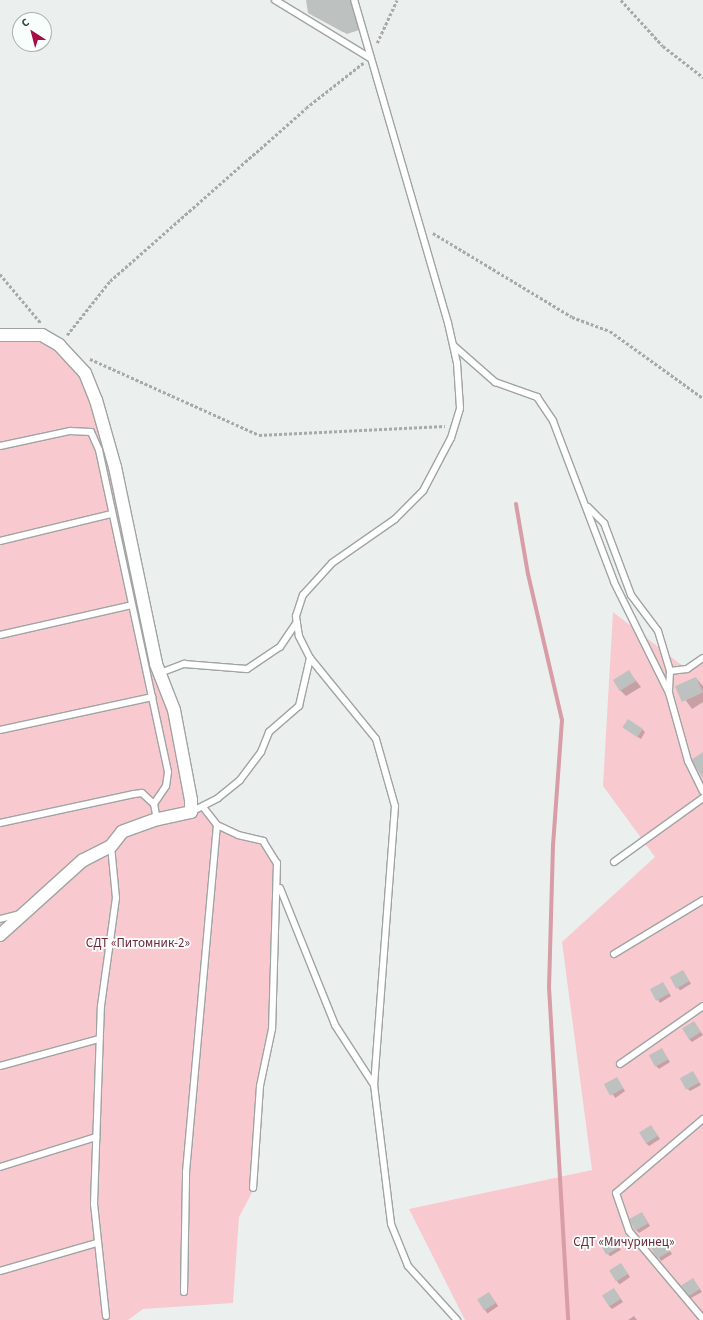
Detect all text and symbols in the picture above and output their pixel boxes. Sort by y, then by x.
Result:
north arrow [12,12,52,52]
text: С [18,15,32,31]
park label: СДТ «Питомник-2» [86,935,190,951]
park label: СДТ «Мичуринец» [573,1234,675,1250]

